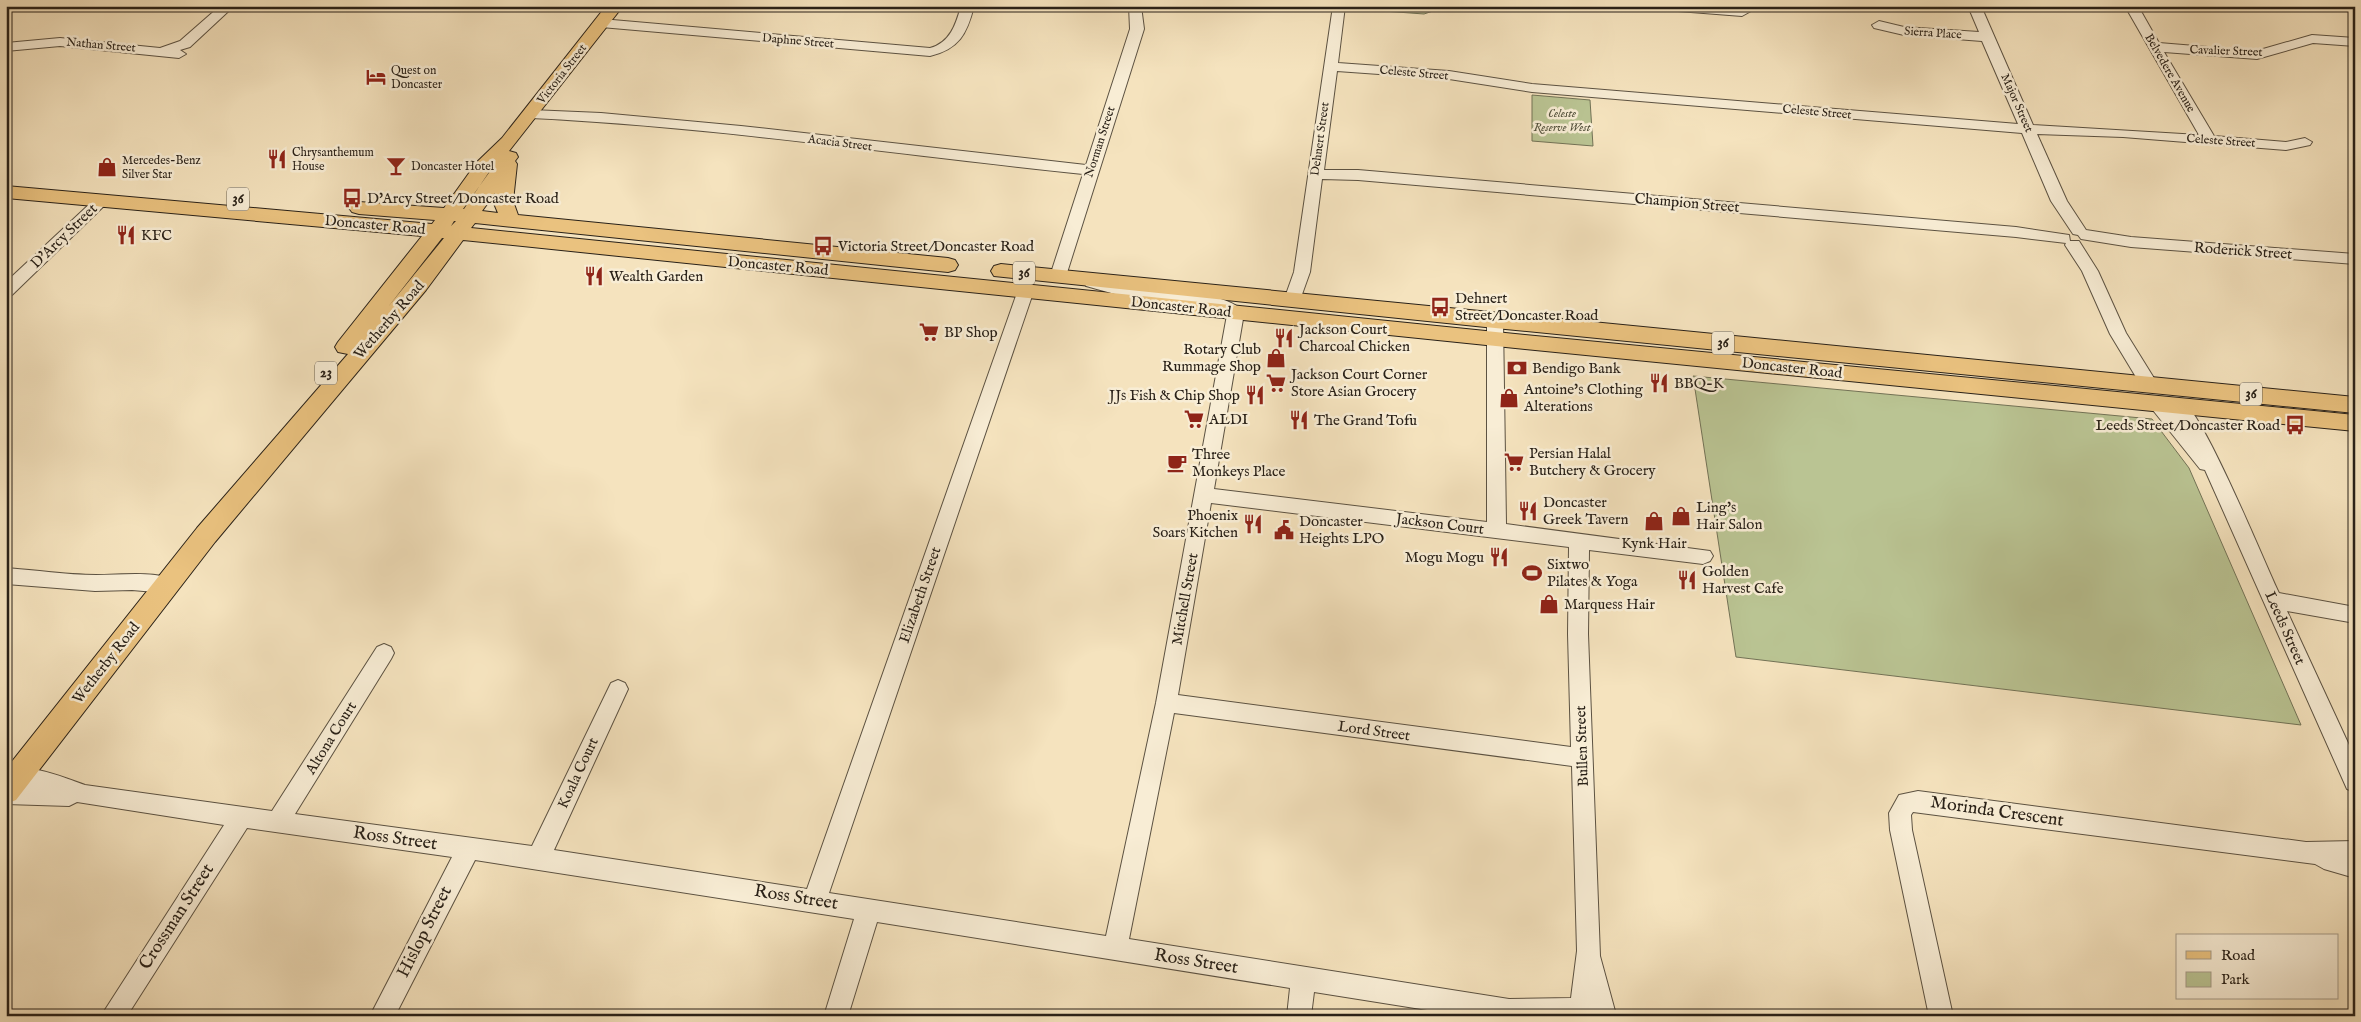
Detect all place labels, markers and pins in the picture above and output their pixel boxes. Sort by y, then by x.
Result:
place label: Quest on Doncaster [391,63,443,92]
hotel icon: Quest on Doncaster [365,66,387,88]
place label: Chrysanthemum House [292,145,374,174]
restaurant icon: Chrysanthemum House [266,148,288,170]
place label: Mercedes-Benz Silver Star [122,153,201,182]
bar icon: Doncaster Hotel [385,155,407,177]
shop icon: Mercedes-Benz Silver Star [96,156,118,178]
place label: Doncaster Hotel [411,159,495,174]
bus stop icon: D'Arcy Street/Doncaster Road [341,187,363,209]
place label: D'Arcy Street/Doncaster Road [367,189,560,208]
restaurant icon: KFC [115,224,137,246]
place label: KFC [141,226,172,245]
bus stop icon: Victoria Street/Doncaster Road [812,235,834,257]
place label: Victoria Street/Doncaster Road [837,237,1035,256]
restaurant icon: Wealth Garden [583,265,605,287]
place label: Wealth Garden [609,267,703,286]
place label: Dehnert Street/Doncaster Road [1455,289,1599,325]
bus stop icon: Dehnert Street/Doncaster Road [1429,296,1451,318]
place label: Jackson Court Charcoal Chicken [1297,320,1410,356]
supermarket icon: BP Shop [918,321,940,343]
place label: BP Shop [944,323,998,342]
restaurant icon: Jackson Court Charcoal Chicken [1273,327,1295,349]
place label: Rotary Club Rummage Shop [1162,340,1261,376]
shop icon: Rotary Club Rummage Shop [1265,347,1287,369]
bank icon: Bendigo Bank [1506,357,1528,379]
place label: Bendigo Bank [1532,359,1622,378]
place label: Jackson Court Corner Store Asian Grocery [1289,365,1428,401]
supermarket icon: Jackson Court Corner Store Asian Grocery [1265,372,1287,394]
restaurant icon: BBQ-K [1648,372,1670,394]
place label: BBQ-K [1674,374,1724,393]
place label: Antoine's Clothing Alterations [1523,380,1644,416]
restaurant icon: JJs Fish & Chip Shop [1244,384,1266,406]
place label: JJs Fish & Chip Shop [1107,386,1240,405]
shop icon: Antoine's Clothing Alterations [1498,387,1520,409]
supermarket icon: ALDI [1183,408,1205,430]
restaurant icon: The Grand Tofu [1288,409,1310,431]
place label: ALDI [1208,410,1249,429]
place label: The Grand Tofu [1314,411,1417,430]
bus stop icon: Leeds Street/Doncaster Road [2284,414,2306,436]
place label: Leeds Street/Doncaster Road [2096,416,2281,435]
place label: Persian Halal Butchery & Grocery [1529,444,1656,480]
place label: Three Monkeys Place [1192,445,1285,481]
supermarket icon: Persian Halal Butchery & Grocery [1503,451,1525,473]
cafe icon: Three Monkeys Place [1166,452,1188,474]
place label: Doncaster Greek Tavern [1543,493,1629,529]
place label: Ling's Hair Salon [1696,498,1762,534]
restaurant icon: Doncaster Greek Tavern [1517,500,1539,522]
shop icon: Ling's Hair Salon [1670,505,1692,527]
place label: Phoenix Soars Kitchen [1152,506,1239,542]
shop icon: Kynk Hair [1643,510,1665,532]
place label: Doncaster Heights LPO [1299,512,1384,548]
restaurant icon: Phoenix Soars Kitchen [1242,513,1264,535]
public building icon: Doncaster Heights LPO [1273,519,1295,541]
place label: Kynk Hair [1621,534,1687,553]
restaurant icon: Mogu Mogu [1488,546,1510,568]
place label: Mogu Mogu [1405,548,1484,567]
place label: Sixtwo Pilates & Yoga [1547,555,1638,591]
sports icon: Sixtwo Pilates & Yoga [1521,562,1543,584]
place label: Golden Harvest Cafe [1702,562,1784,598]
restaurant icon: Golden Harvest Cafe [1676,569,1698,591]
shop icon: Marquess Hair [1538,593,1560,615]
place label: Marquess Hair [1564,595,1655,614]

